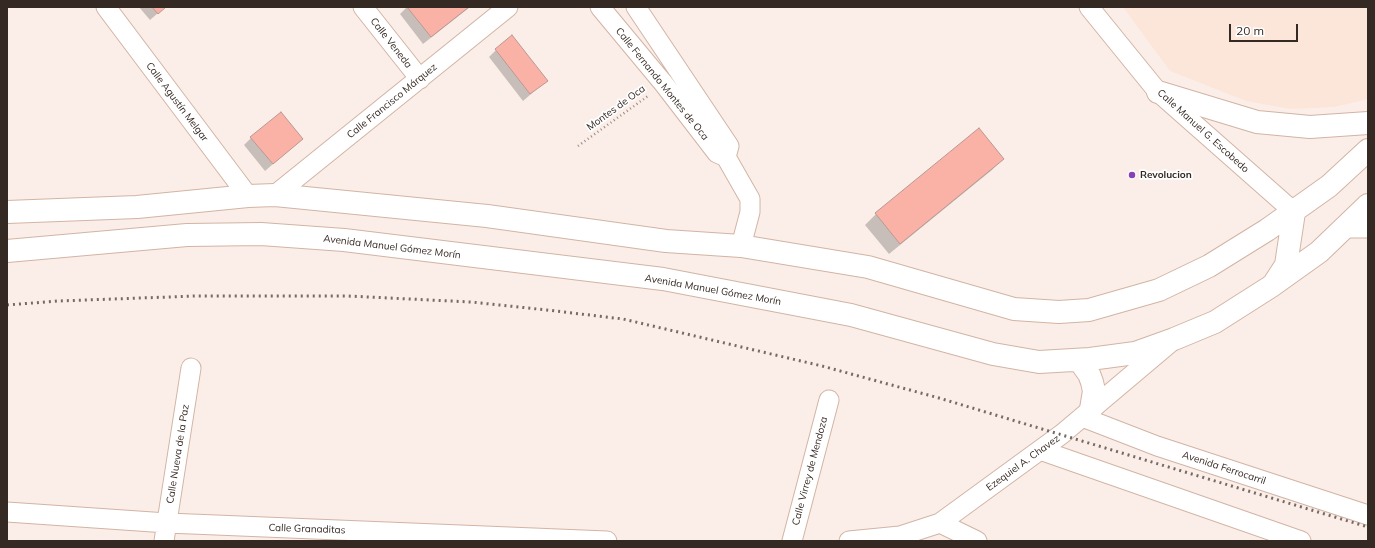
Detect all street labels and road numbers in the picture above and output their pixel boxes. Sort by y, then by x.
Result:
street label: Calle Veneda [368,15,414,71]
street label: Calle Fernando Montes de Oca [613,25,711,143]
street label: Calle Agustín Melgar [143,60,211,144]
street label: Calle Francisco Márquez [345,61,439,141]
street label: Montes de Oca [584,83,648,133]
street label: Calle Manuel G. Escobedo [1155,87,1251,175]
street label: Avenida Manuel Gómez Morín [323,233,461,261]
street label: Avenida Manuel Gómez Morín [644,272,782,308]
street label: Calle Nueva de la Paz [164,403,192,505]
street label: Calle Virrey de Mendoza [790,415,830,527]
street label: Ezequiel A. Chavez [984,432,1062,494]
street label: Avenida Ferrocarril [1181,449,1267,487]
street label: Calle Granaditas [268,522,346,536]

